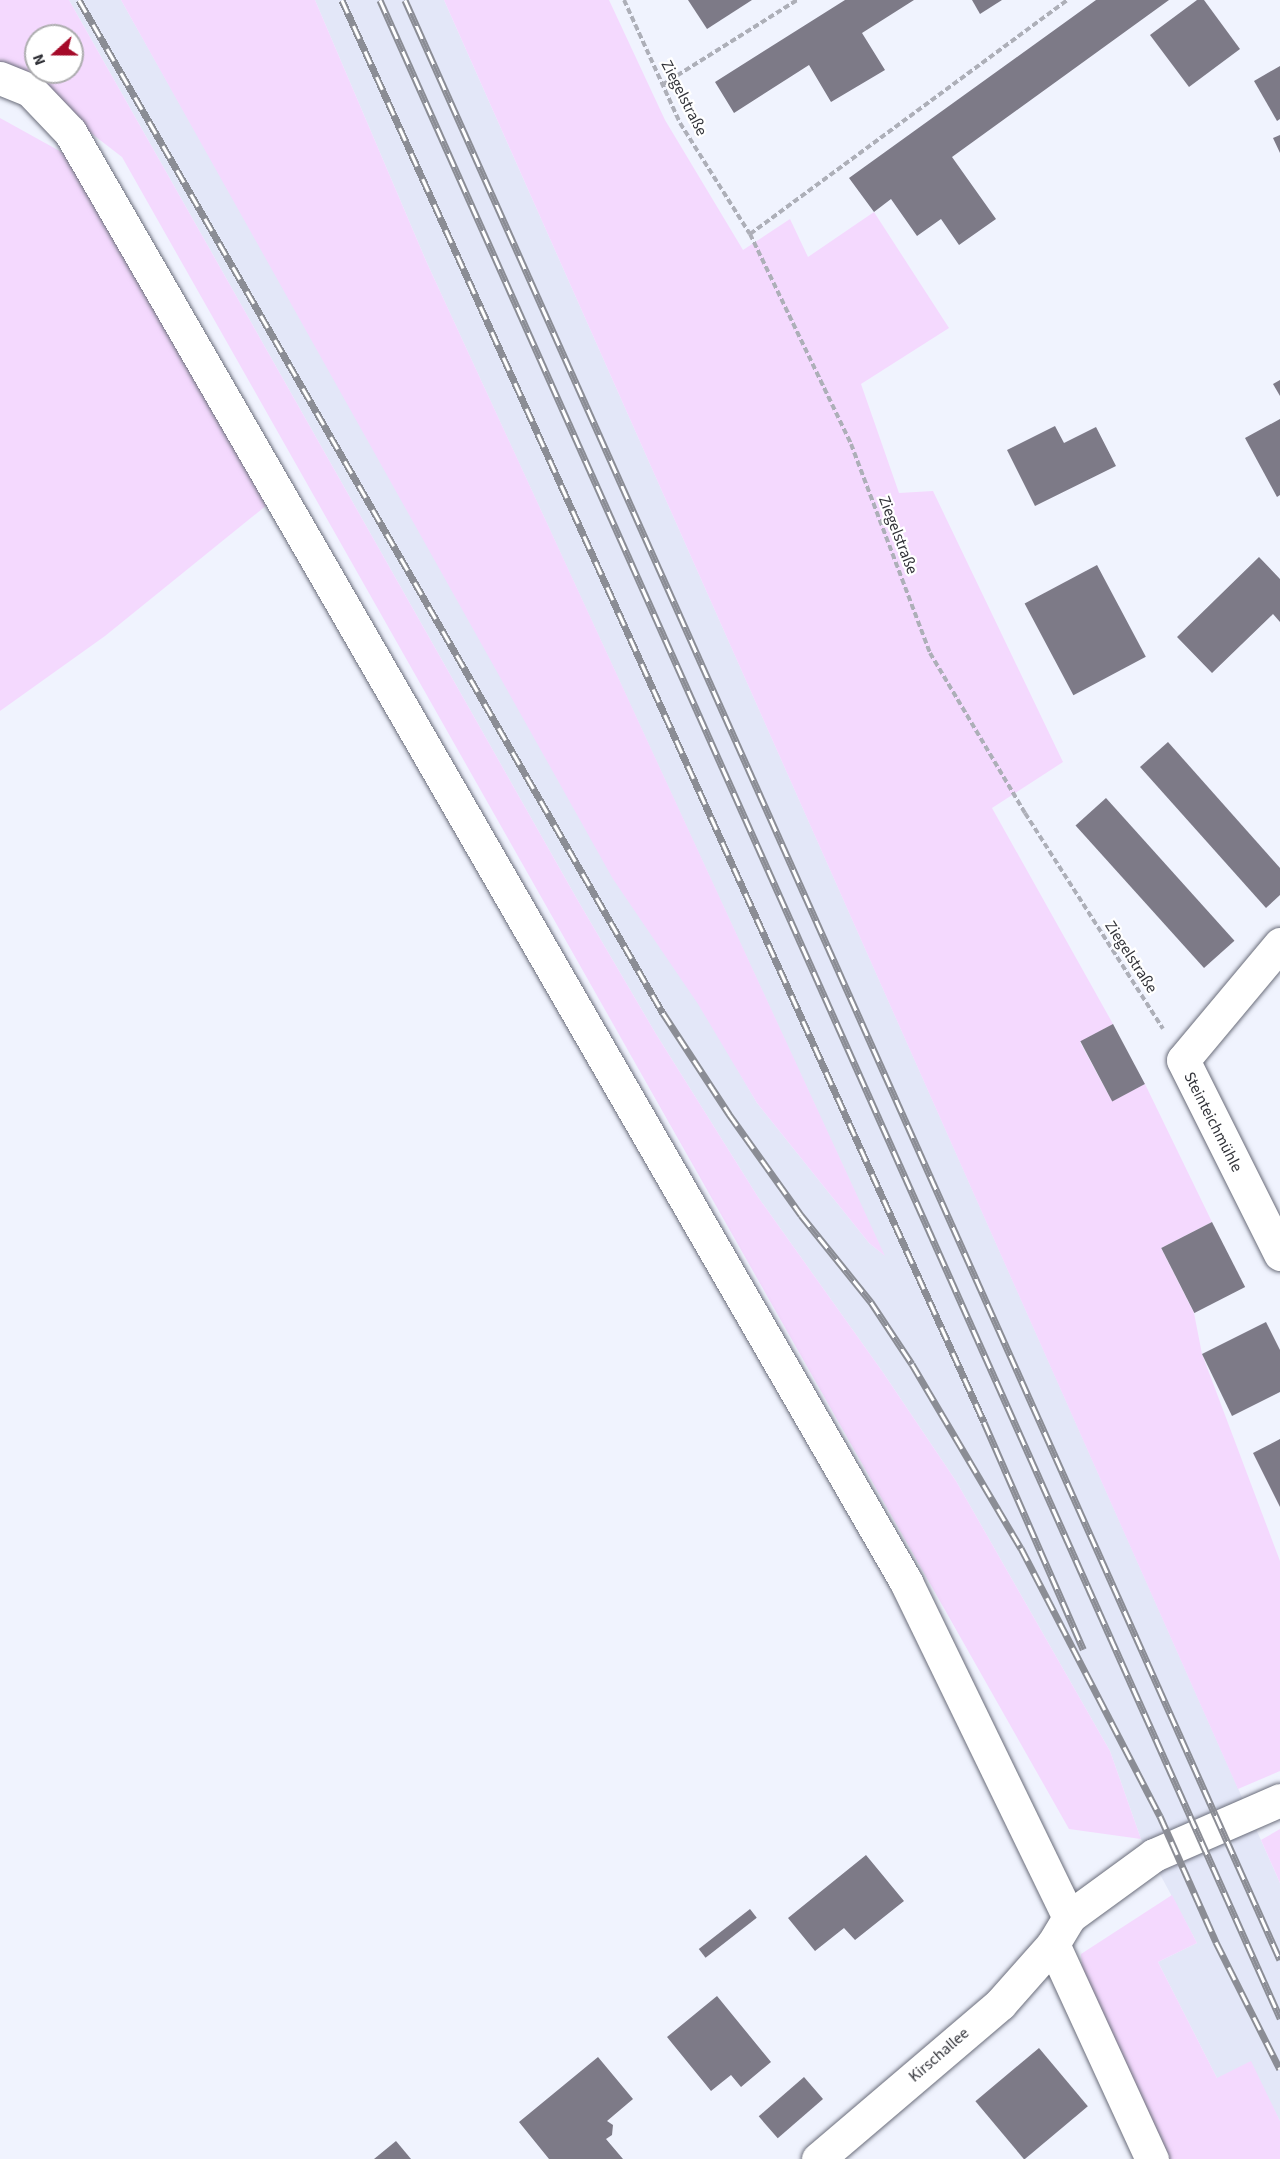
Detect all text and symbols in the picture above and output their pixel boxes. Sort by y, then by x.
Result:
north arrow [24,24,84,84]
text: N [27,51,51,69]
street label: Ziegelstraße [657,57,711,139]
street label: Ziegelstraße [874,493,922,577]
street label: Ziegelstraße [1101,917,1161,997]
street label: Steinteichmühle [1180,1069,1246,1175]
street label: Kirschallee [905,2024,973,2086]

